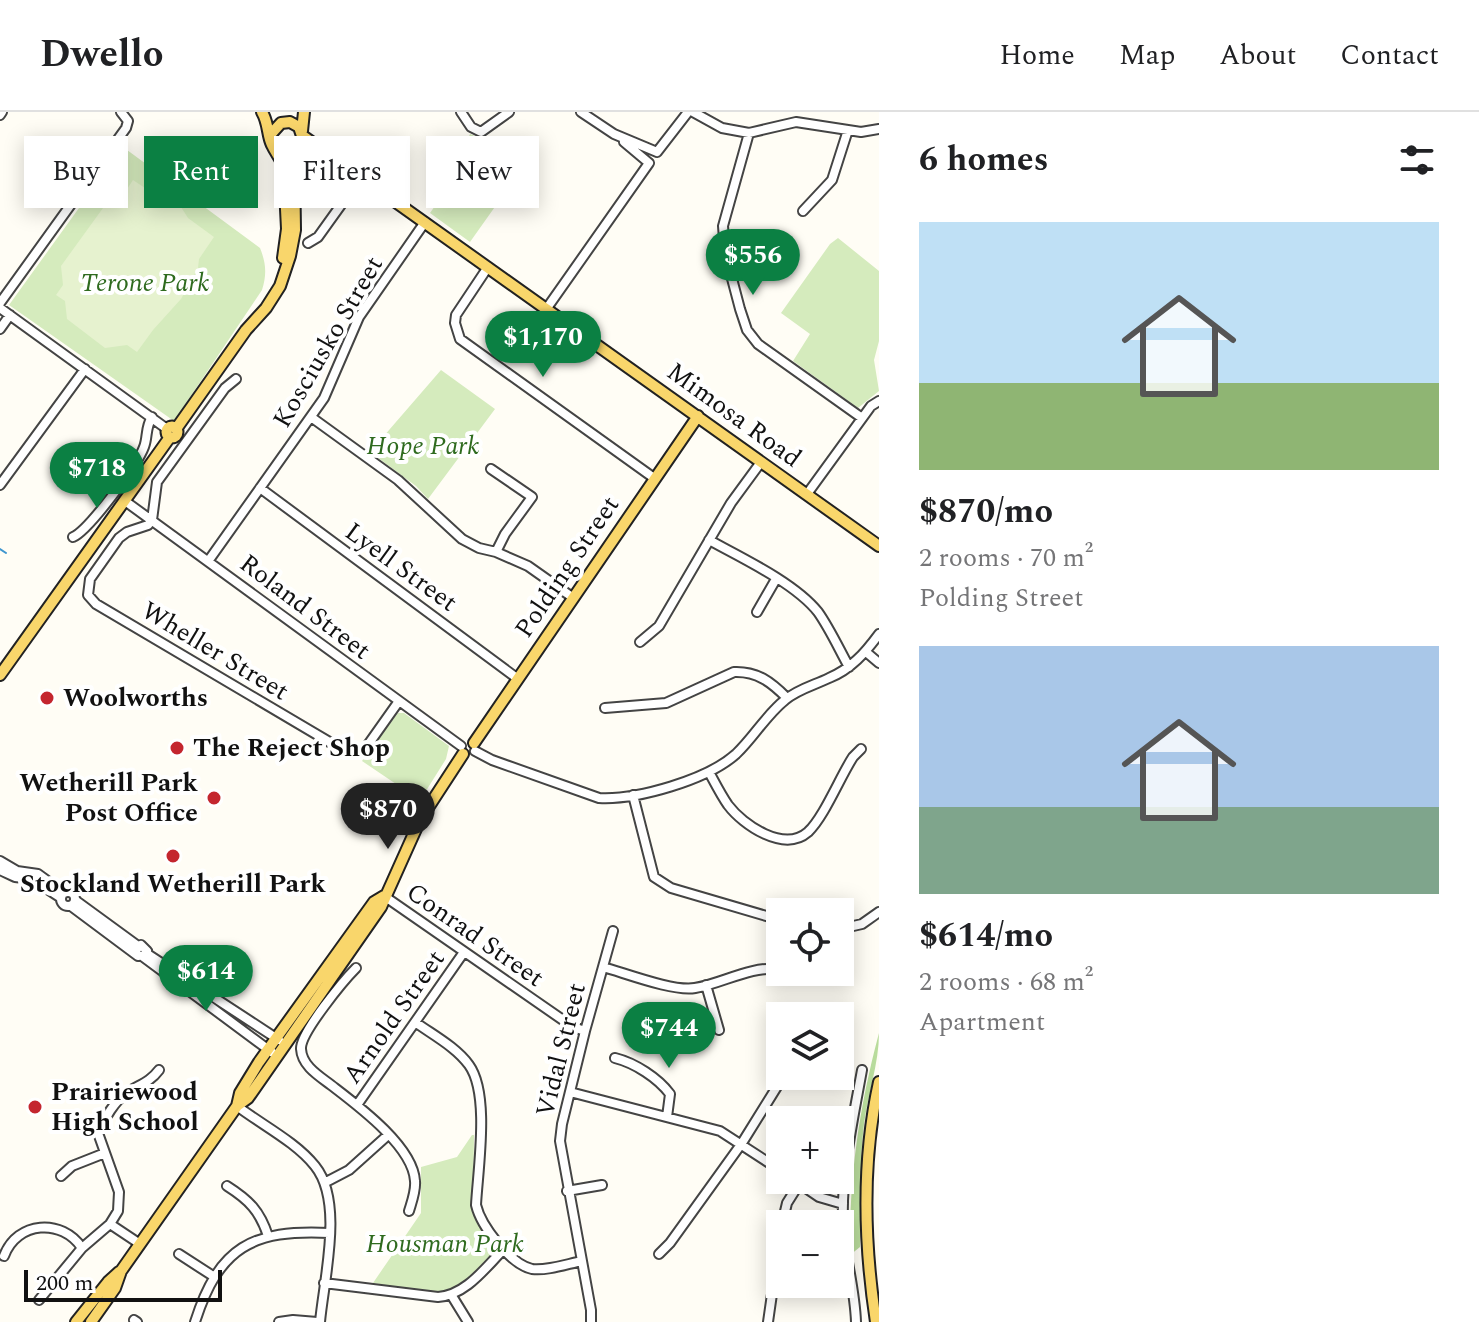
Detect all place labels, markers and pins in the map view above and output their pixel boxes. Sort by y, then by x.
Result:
pin: $556 [706,229,800,297]
pin: $1,170 [478,311,608,379]
pin: $718 [50,442,144,510]
place label: Woolworths [63,678,208,718]
marker: Woolworths [38,689,56,707]
place label: The Reject Shop [193,728,390,768]
marker: The Reject Shop [168,739,186,757]
place label: Wetherill Park Post Office [19,763,198,833]
pin: $870 [341,783,435,851]
marker: Wetherill Park Post Office [205,789,223,807]
marker: Stockland Wetherill Park [164,847,182,865]
place label: Stockland Wetherill Park [20,864,326,904]
pin: $614 [159,945,253,1013]
pin: $744 [622,1002,716,1070]
place label: Prairiewood High School [51,1072,199,1142]
marker: Prairiewood High School [26,1098,44,1116]

